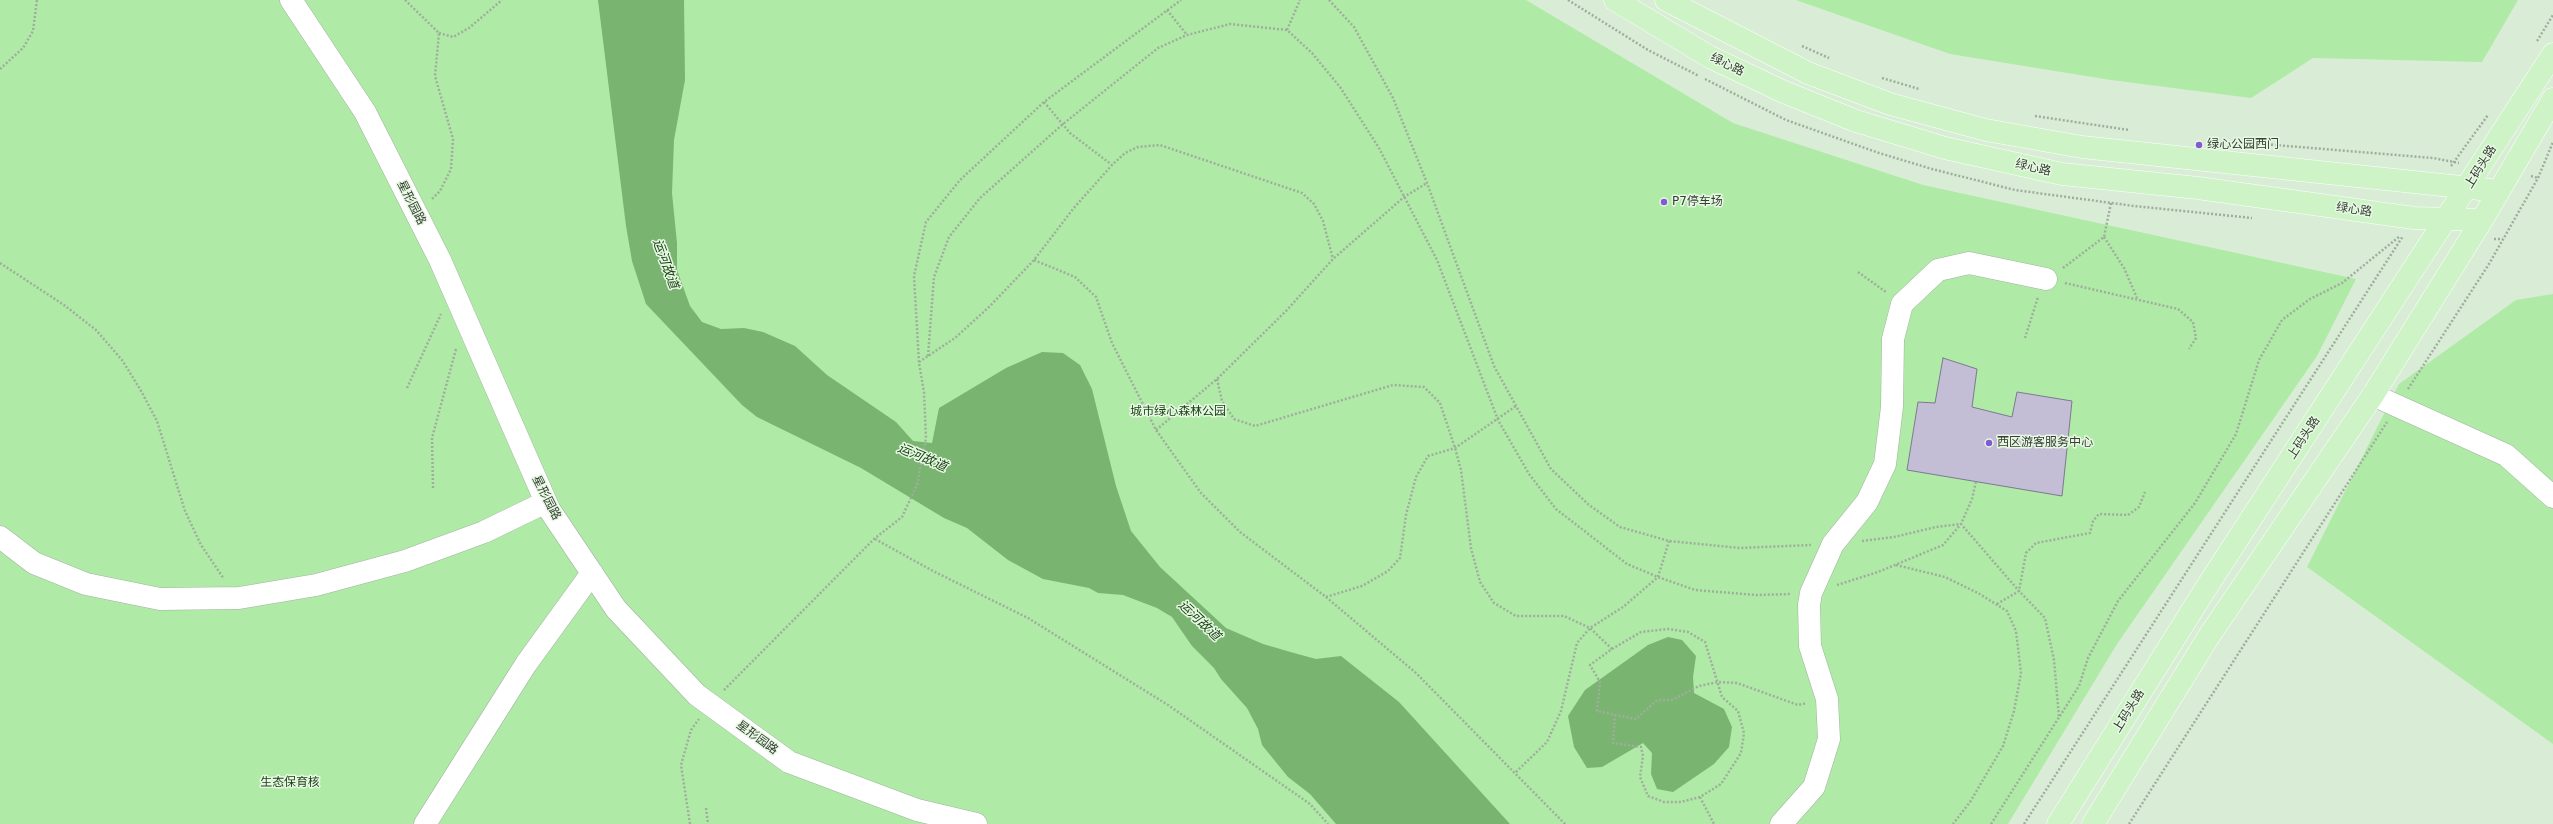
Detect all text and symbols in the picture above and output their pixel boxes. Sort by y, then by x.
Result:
street label: 绿心路 [1708,51,1746,79]
place label: 绿心公园西门 [2207,138,2279,152]
marker: 绿心公园西门 [2194,140,2204,150]
street label: 上码头路 [2462,143,2500,191]
street label: 绿心路 [2014,157,2052,179]
street label: 星形园路 [394,178,428,228]
place label: P7停车场 [1672,195,1723,209]
marker: P7停车场 [1659,197,1669,207]
street label: 绿心路 [2335,200,2373,220]
water label: 运河故道 [649,237,681,291]
park label: 城市绿心森林公园 [1130,405,1226,419]
street label: 上码头路 [2285,414,2323,462]
place label: 西区游客服务中心 [1997,436,2093,450]
marker: 西区游客服务中心 [1984,438,1994,448]
water label: 运河故道 [895,441,949,475]
street label: 星形园路 [529,473,563,523]
water label: 运河故道 [1175,598,1223,644]
street label: 上码头路 [2110,687,2148,735]
street label: 星形园路 [733,718,781,758]
park label: 生态保育核 [260,776,320,790]

